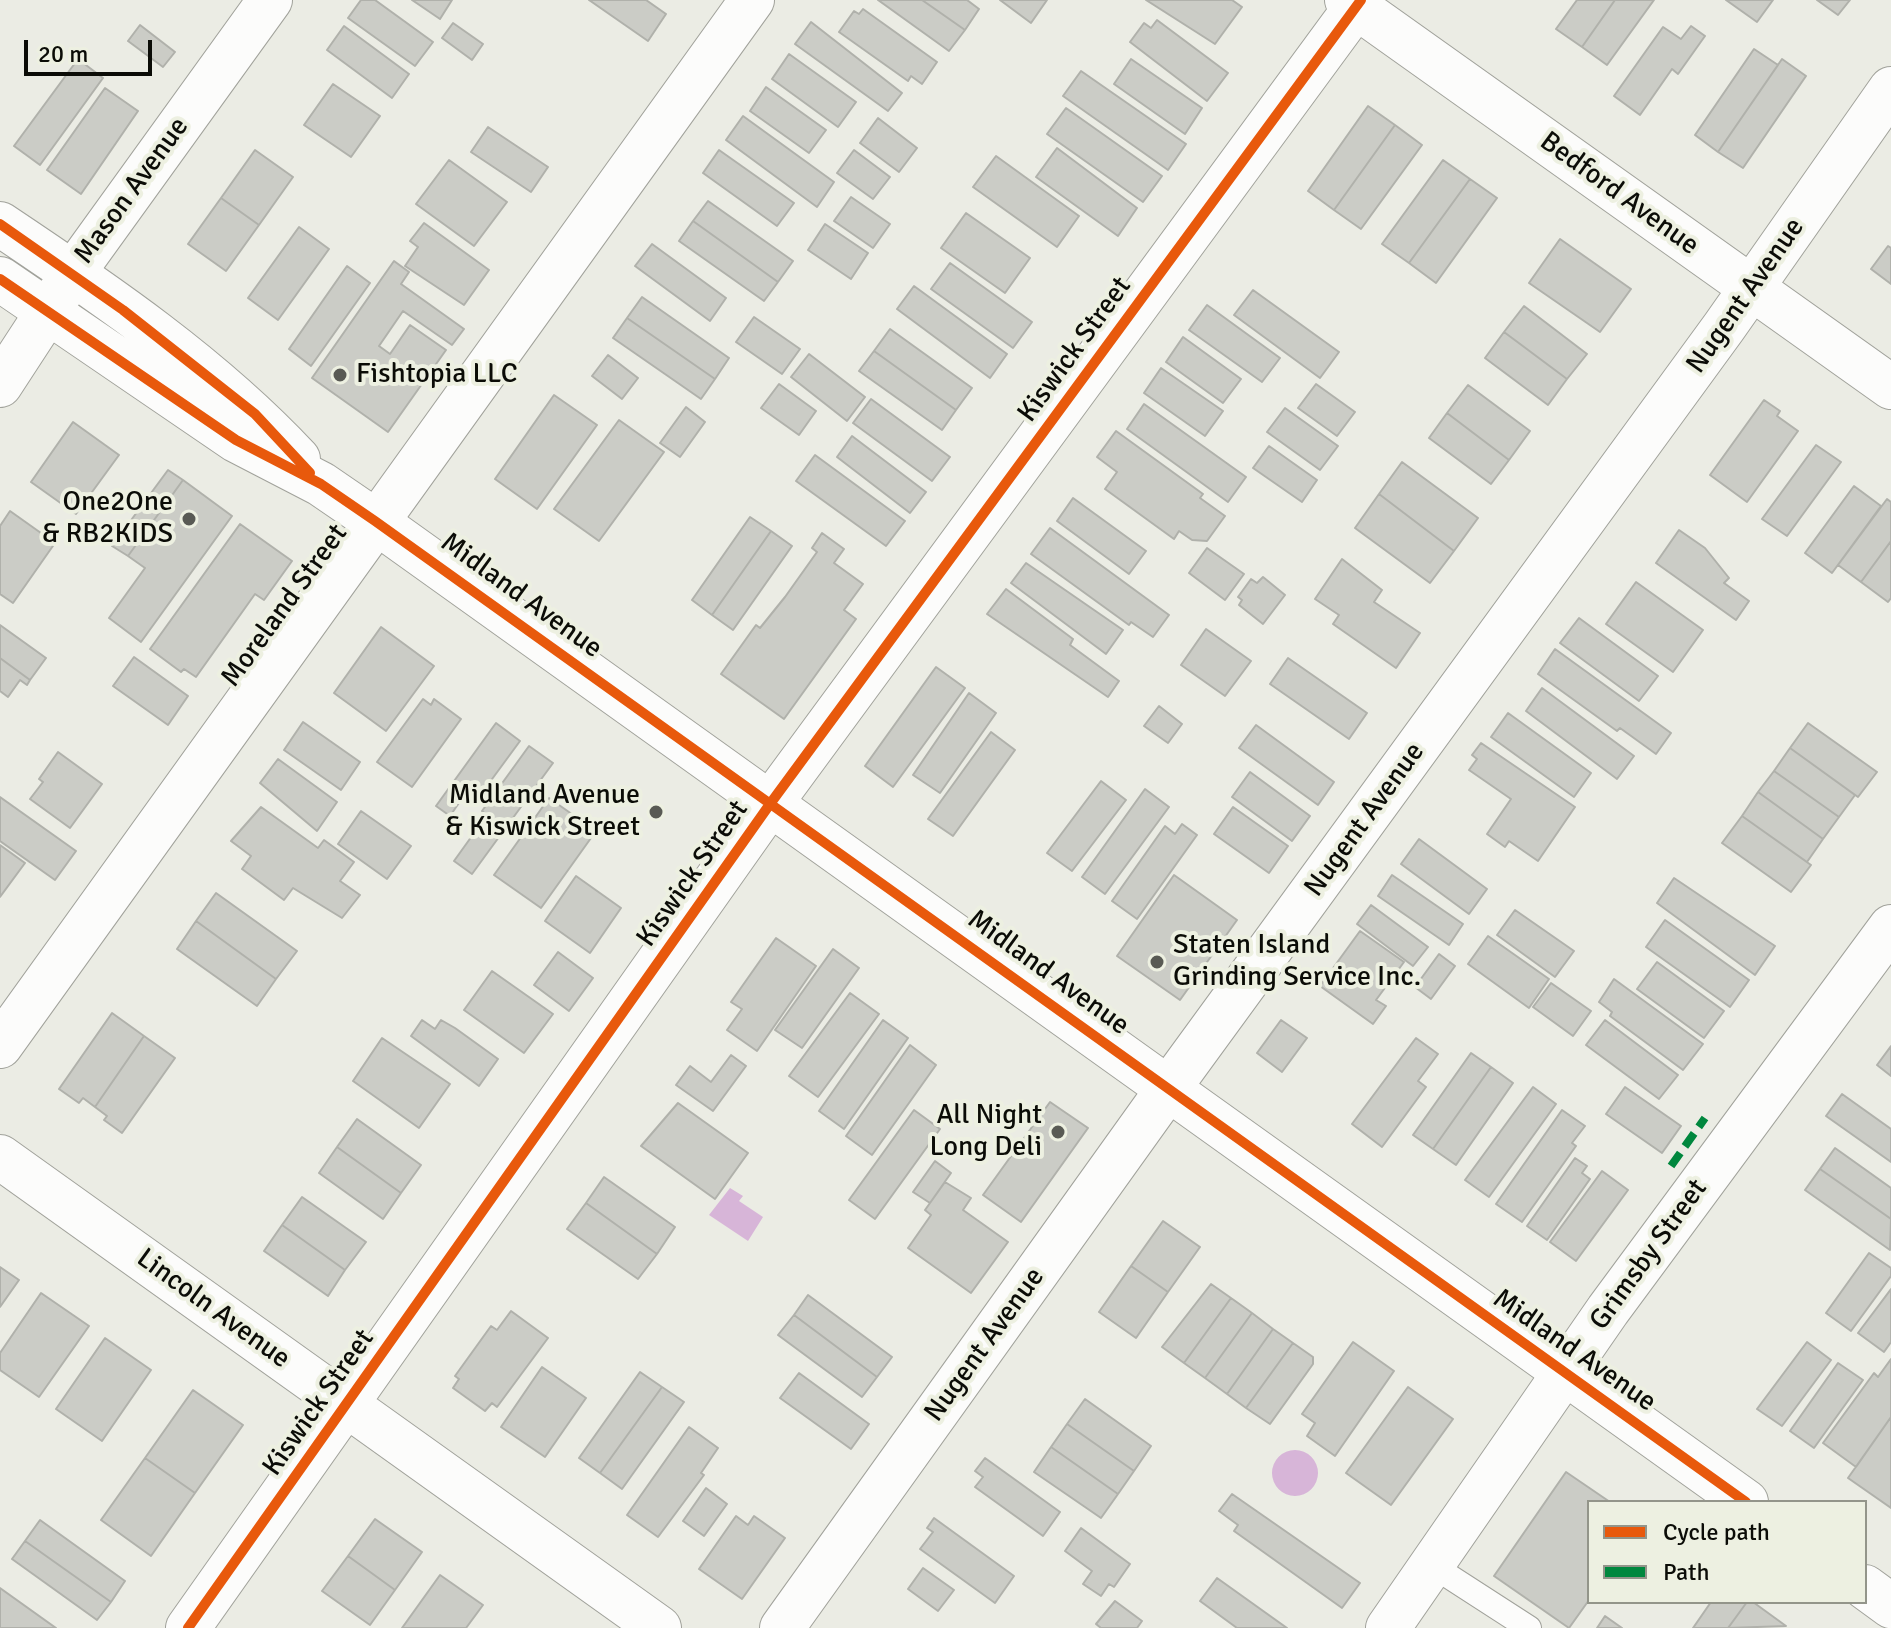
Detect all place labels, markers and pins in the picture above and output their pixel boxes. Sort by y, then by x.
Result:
place label: Fishtopia LLC [356,358,518,392]
marker: Fishtopia LLC [331,366,349,384]
place label: One2One & RB2KIDS [42,486,173,552]
marker: One2One & RB2KIDS [180,510,198,528]
place label: Midland Avenue & Kiswick Street [445,779,640,845]
marker: Midland Avenue & Kiswick Street [647,803,665,821]
place label: Staten Island Grinding Service Inc. [1173,929,1421,995]
marker: Staten Island Grinding Service Inc. [1148,953,1166,971]
place label: All Night Long Deli [929,1099,1042,1165]
marker: All Night Long Deli [1049,1123,1067,1141]

